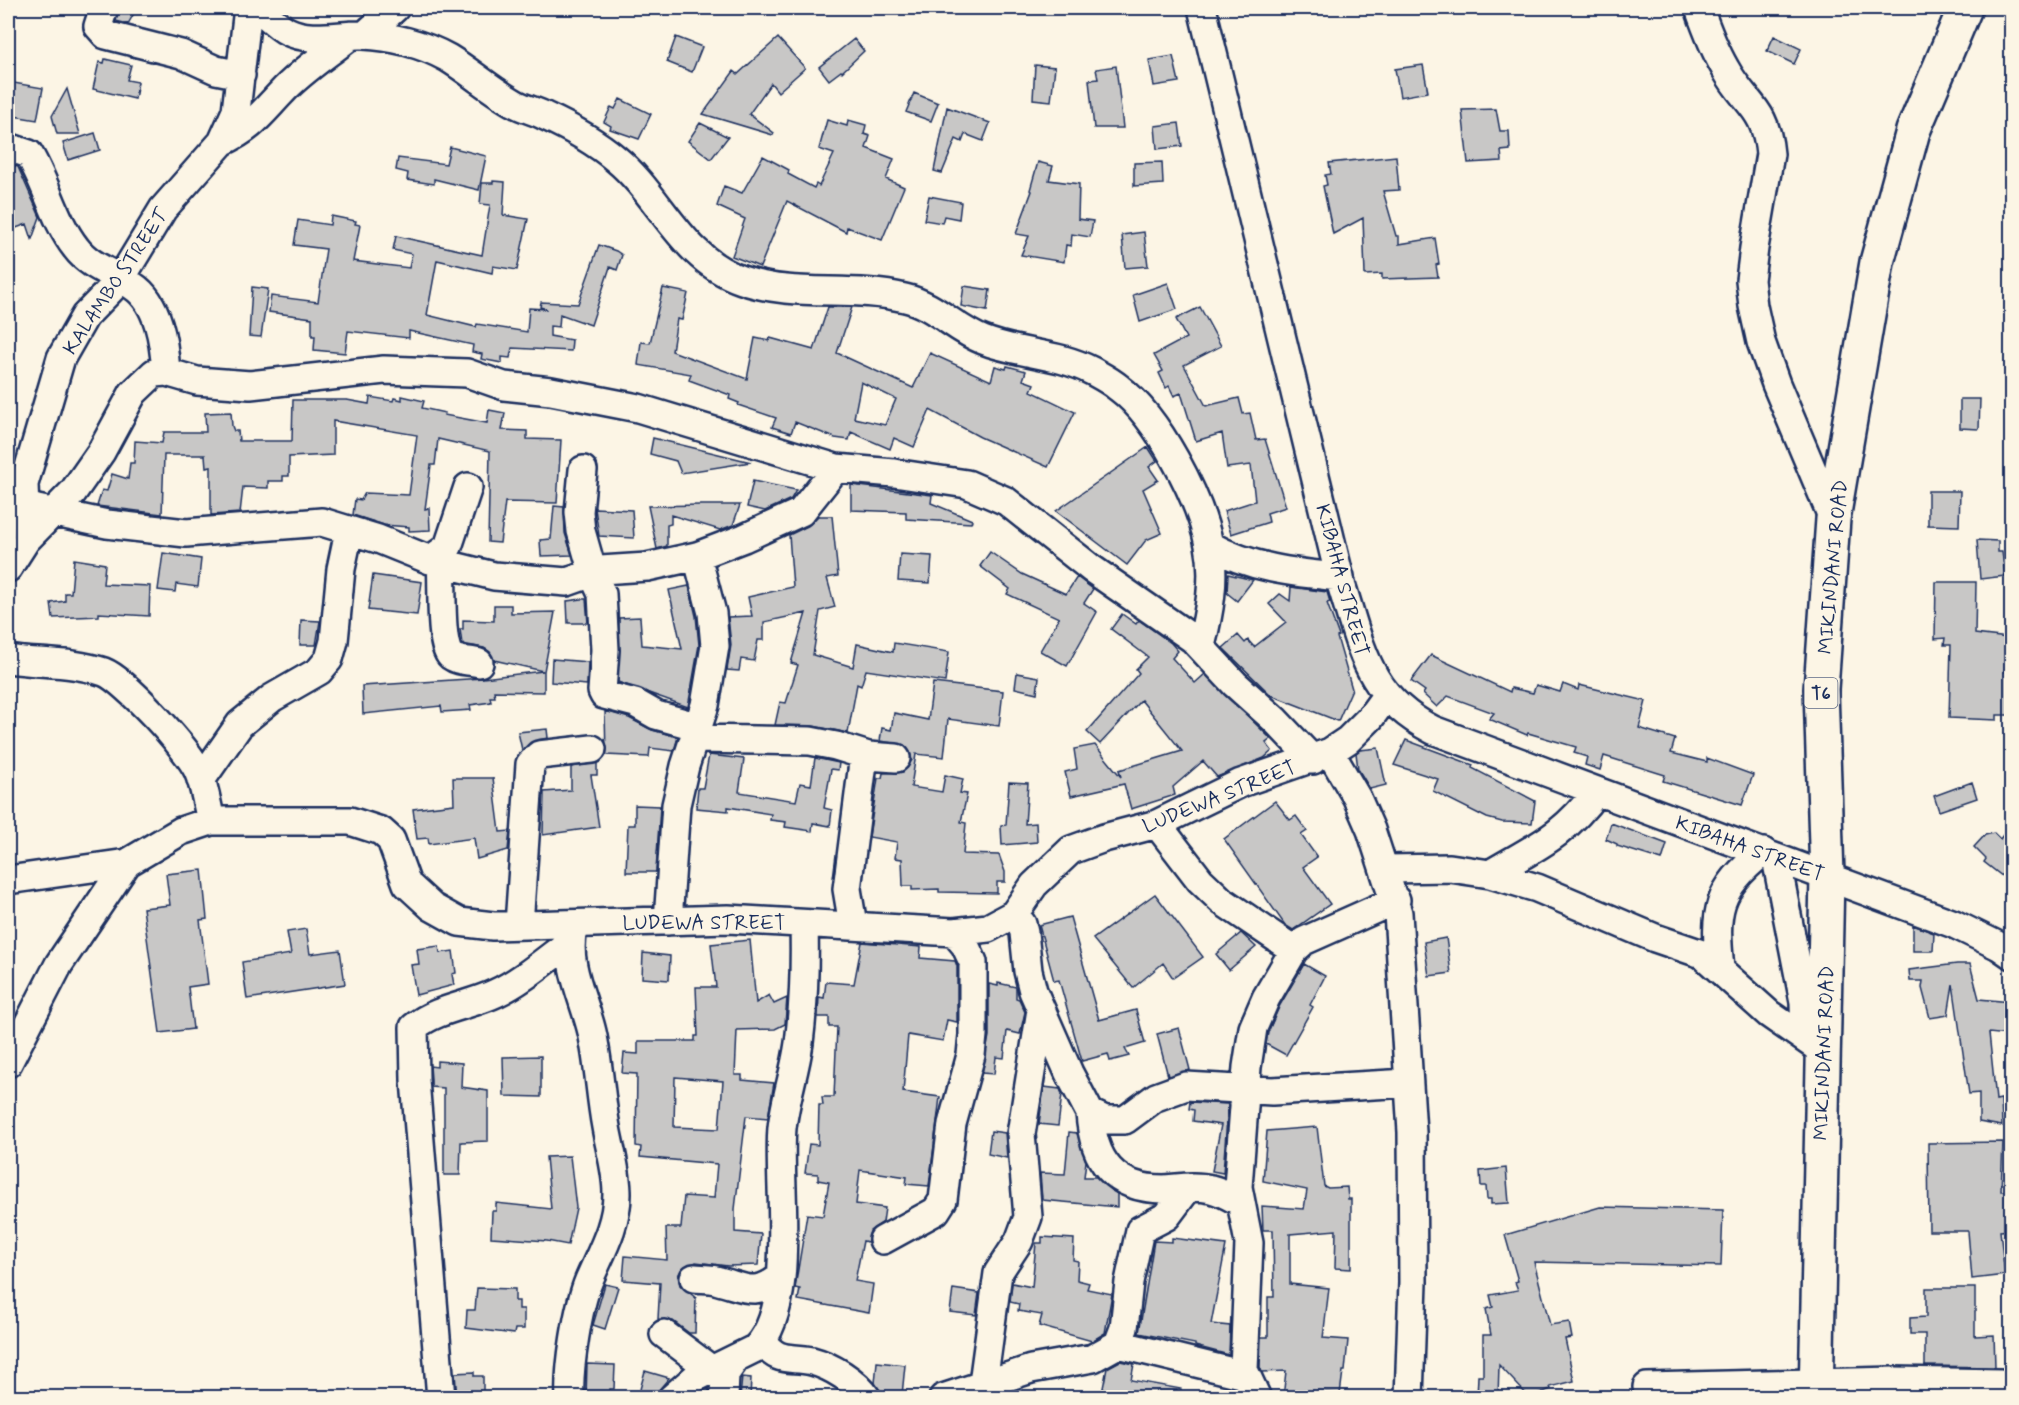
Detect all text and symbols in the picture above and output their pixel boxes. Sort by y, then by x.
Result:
street label: KALAMBO STREET [57,202,176,360]
street label: MIKINDANI ROAD [1812,479,1855,656]
street label: KIBAHA STREET [1308,501,1375,659]
road number: T6 [1804,678,1838,708]
street label: LUDEWA STREET [1139,754,1300,840]
street label: KIBAHA STREET [1671,810,1828,889]
street label: LUDEWA STREET [622,910,786,937]
street label: MIKINDANI ROAD [1808,965,1841,1141]

